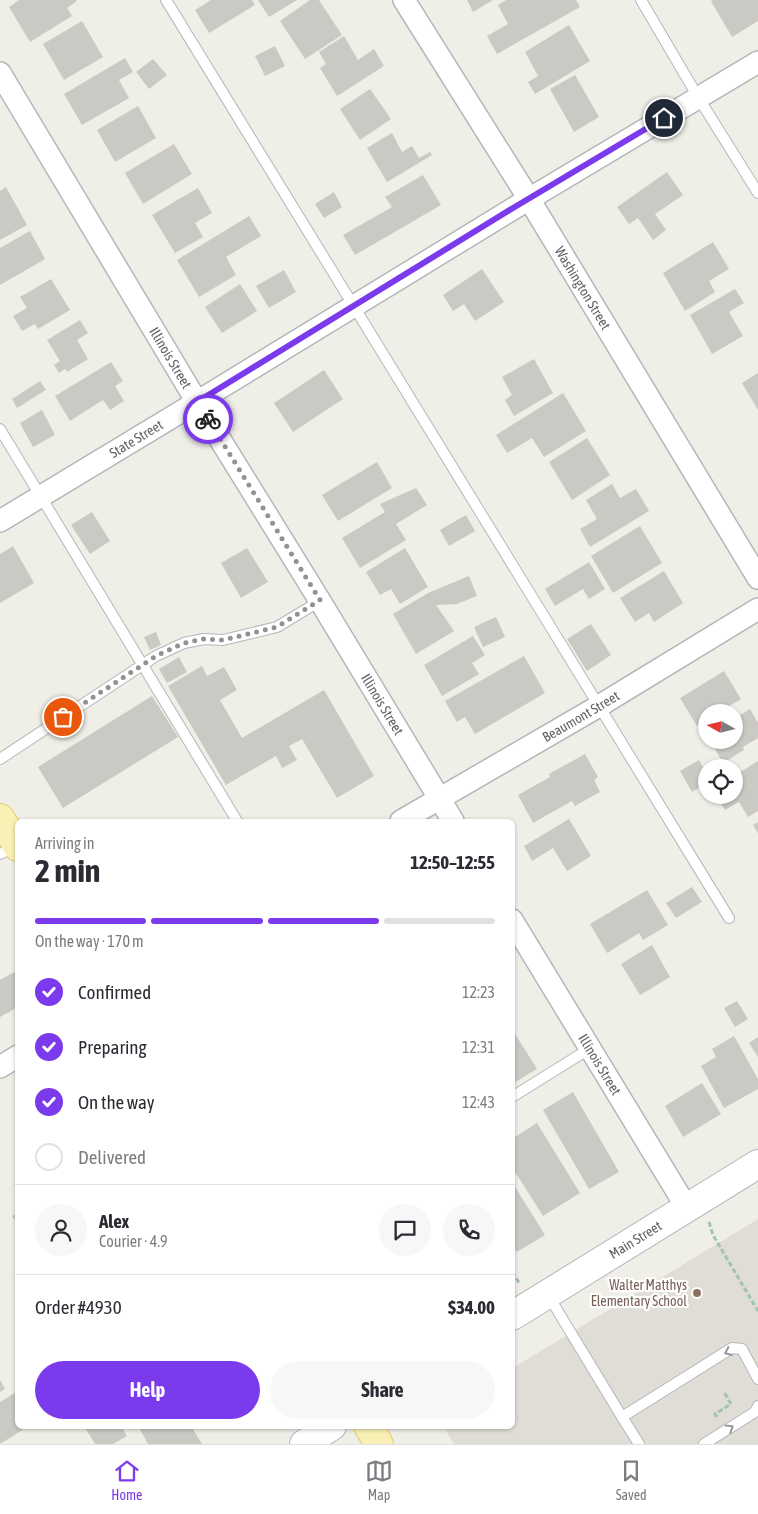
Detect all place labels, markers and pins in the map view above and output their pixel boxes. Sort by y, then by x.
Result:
pin [643,97,685,139]
pin [42,696,84,738]
place label: Walter Matthys Elementary School [591,1277,687,1309]
marker: Walter Matthys Elementary School [691,1287,703,1299]

